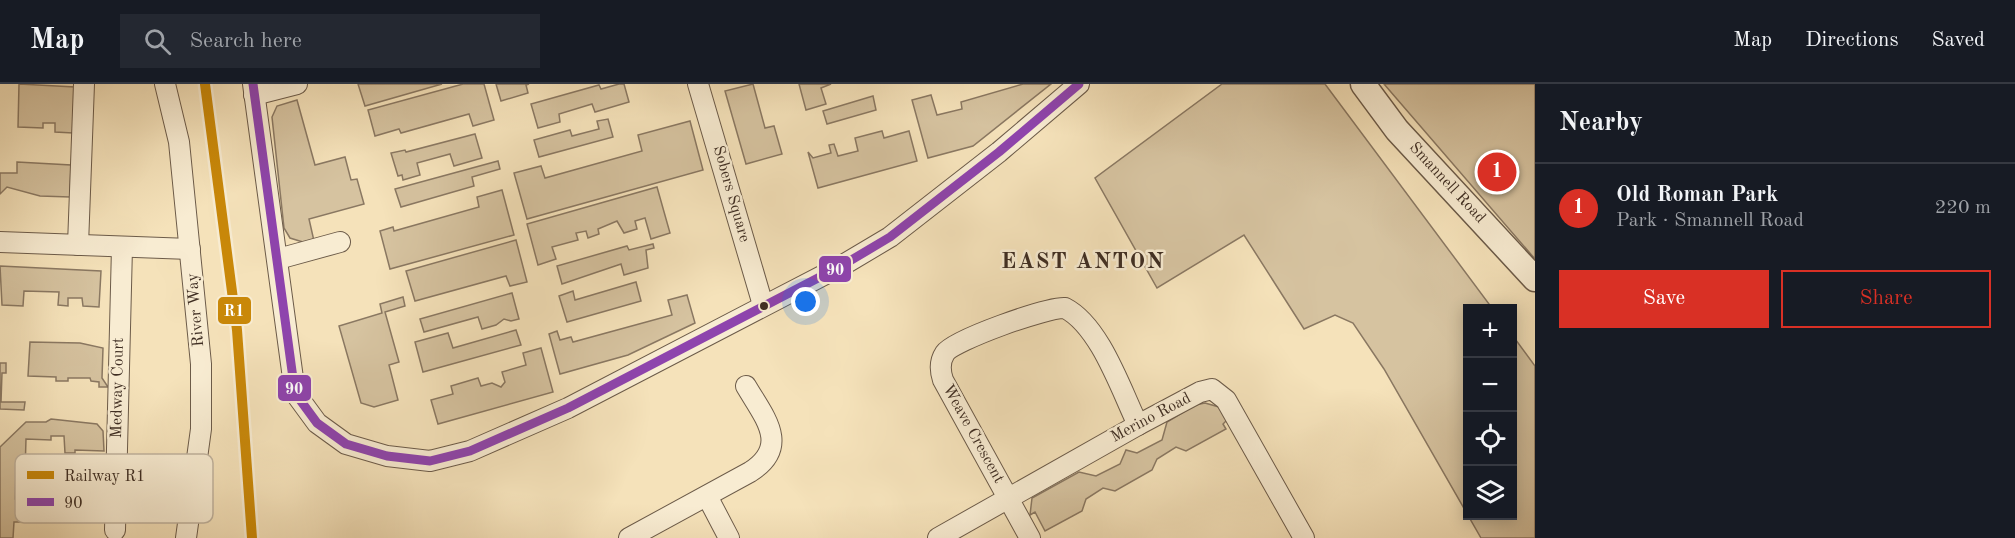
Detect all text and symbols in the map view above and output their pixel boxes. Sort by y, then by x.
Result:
search box [120,14,540,68]
icon: search [141,25,174,58]
text: Map [30,27,84,55]
text: Search here [189,30,302,52]
text: Map [1733,30,1772,51]
text: Directions [1805,30,1899,51]
text: Saved [1932,30,1985,51]
text: Nearby [1559,110,1643,136]
street label: Smannell Road [1406,140,1488,226]
street label: Sobers Square [710,144,752,244]
pin: 1 [1478,150,1516,194]
text: Old Roman Park [1616,184,1778,206]
text: 1 [1573,198,1584,218]
text: 220 m [1935,198,1991,218]
text: Park · Smannell Road [1616,211,1804,231]
district label: EAST ANTON [1001,251,1165,273]
line badge: 90 [818,255,852,283]
text: 90 [826,263,844,279]
button: Save [1559,270,1769,328]
button: Share [1781,270,1991,328]
street label: River Way [185,272,207,347]
your location [791,287,820,316]
line badge: R1 [217,296,252,325]
unlabelled marker [758,300,770,312]
text: R1 [224,304,244,320]
map controls [1463,304,1517,520]
button: + [1463,304,1517,358]
street label: Medway Court [109,337,127,439]
button: − [1463,358,1517,412]
line badge: 90 [277,374,312,402]
text: 90 [285,382,303,398]
street label: Weave Crescent [939,382,1007,486]
street label: Merino Road [1108,390,1194,446]
button: locate [1463,412,1517,466]
legend [15,454,213,523]
button: layers [1463,466,1517,520]
text: Railway R1 [64,469,145,485]
text: 90 [64,496,83,512]

